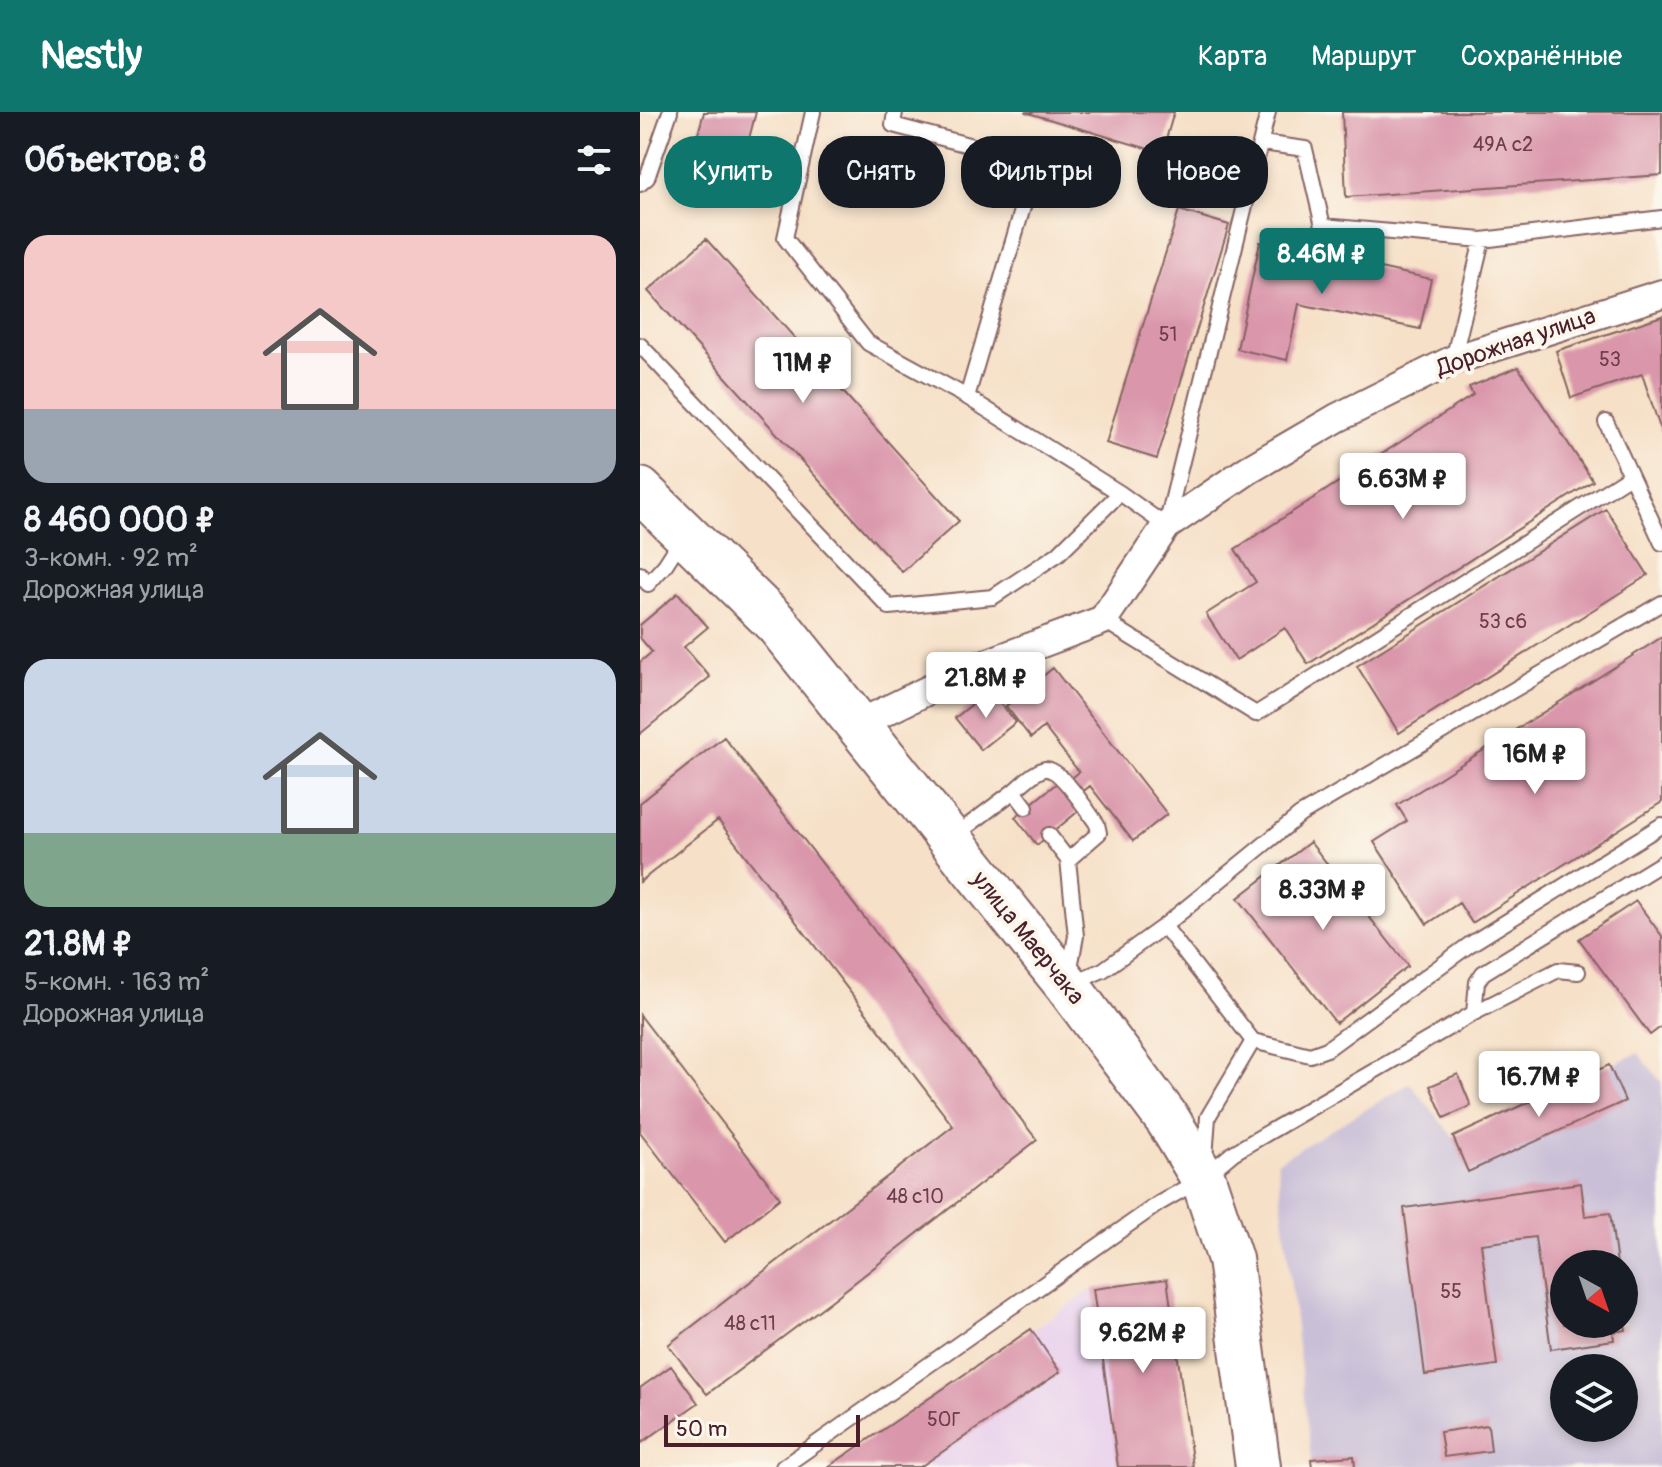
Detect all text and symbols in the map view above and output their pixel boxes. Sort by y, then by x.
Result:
text: Nestly [40,32,142,80]
text: Карта [1198,39,1267,74]
text: Маршрут [1311,39,1417,74]
text: Сохранённые [1461,39,1622,74]
house number: 49А с2 [1473,132,1533,157]
chip: Купить [664,136,802,208]
chip: Снять [818,136,945,208]
chip: Фильтры [961,136,1121,208]
chip: Новое [1137,136,1268,208]
icon: filters [572,138,616,182]
text: Объектов: 8 [24,139,206,182]
pin: 8.46M ₽ [1248,228,1396,296]
text: 8.46M ₽ [1278,238,1366,270]
icon: home [248,287,392,431]
street label: Дорожная улица [1432,301,1599,383]
house number: 51 [1159,322,1177,347]
pin: 11M ₽ [747,337,859,405]
text: 11M ₽ [773,347,833,379]
house number: 53 [1599,347,1621,372]
pin: 6.63M ₽ [1329,453,1477,521]
text: 6.63M ₽ [1358,463,1448,495]
text: 8 460 000 ₽ [24,499,216,542]
text: 3-комн. · 92 m² [24,542,198,574]
text: Дорожная улица [24,574,204,606]
house number: 53 с6 [1479,609,1527,634]
pin: 21.8M ₽ [912,652,1060,720]
text: 21.8M ₽ [944,662,1028,694]
icon: home [248,711,392,855]
pin: 16M ₽ [1479,728,1591,796]
text: 16M ₽ [1502,738,1568,770]
pin: 8.33M ₽ [1249,864,1397,932]
street label: улица Маерчака [965,865,1091,1011]
text: 8.33M ₽ [1279,874,1367,906]
text: 21.8M ₽ [24,923,133,966]
text: 5-комн. · 163 m² [24,966,209,998]
text: Дорожная улица [24,998,204,1030]
pin: 16.7M ₽ [1465,1051,1613,1119]
text: 16.7M ₽ [1497,1061,1581,1093]
house number: 48 с10 [886,1184,944,1209]
north arrow [1550,1250,1638,1338]
map controls [1550,1250,1638,1442]
house number: 55 [1440,1279,1462,1304]
pin: 9.62M ₽ [1069,1307,1217,1375]
house number: 48 с11 [724,1311,776,1336]
text: 9.62M ₽ [1099,1317,1187,1349]
button: layers [1550,1354,1638,1442]
house number: 50Г [927,1407,961,1432]
scale bar [664,1411,860,1447]
text: 50 m [676,1415,727,1443]

